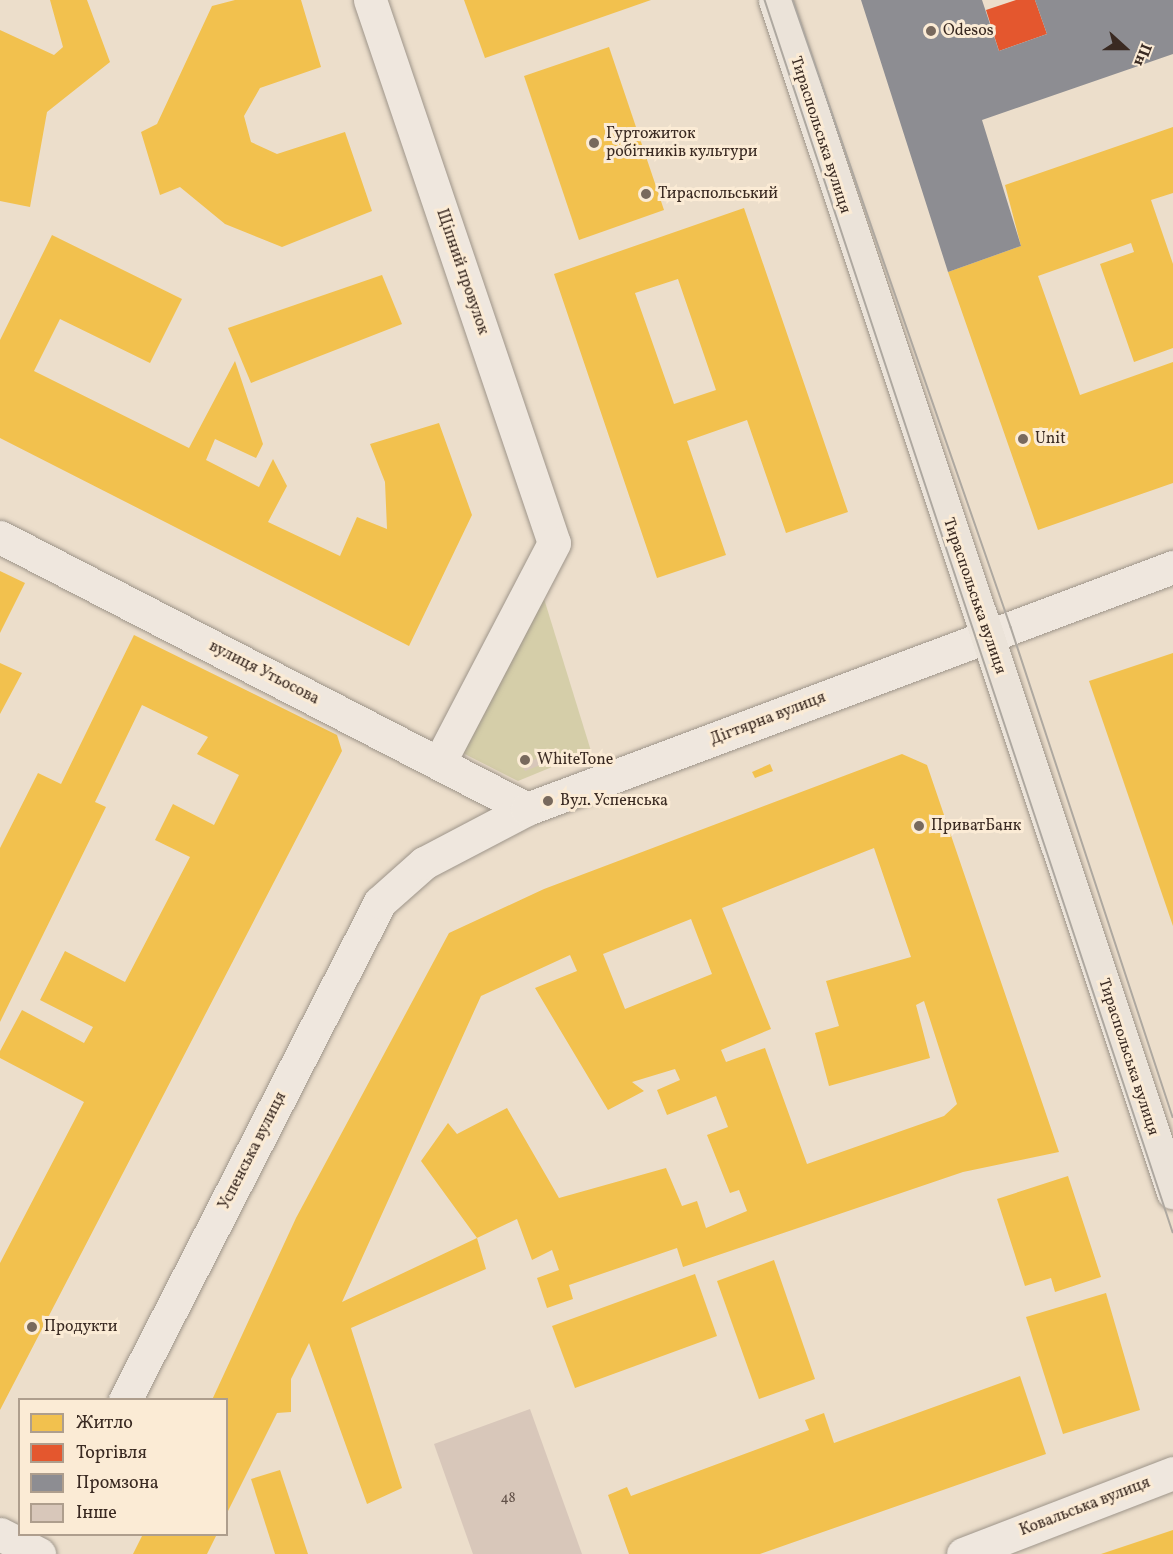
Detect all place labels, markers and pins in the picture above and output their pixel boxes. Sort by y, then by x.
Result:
place label: Odesos [943,21,994,41]
marker: Odesos [924,24,938,38]
place label: Гуртожиток робітників культури [606,124,758,162]
marker: Гуртожиток робітників культури [587,136,601,150]
place label: Тираспольський [658,184,778,204]
marker: Тираспольський [639,187,653,201]
place label: Unit [1035,429,1066,449]
marker: Unit [1016,432,1030,446]
place label: WhiteTone [537,750,613,770]
marker: WhiteTone [518,753,532,767]
place label: Вул. Успенська [560,791,668,811]
marker: Вул. Успенська [541,794,555,808]
place label: ПриватБанк [931,816,1021,836]
marker: ПриватБанк [912,819,926,833]
place label: Продукти [44,1317,117,1337]
marker: Продукти [25,1320,39,1334]

